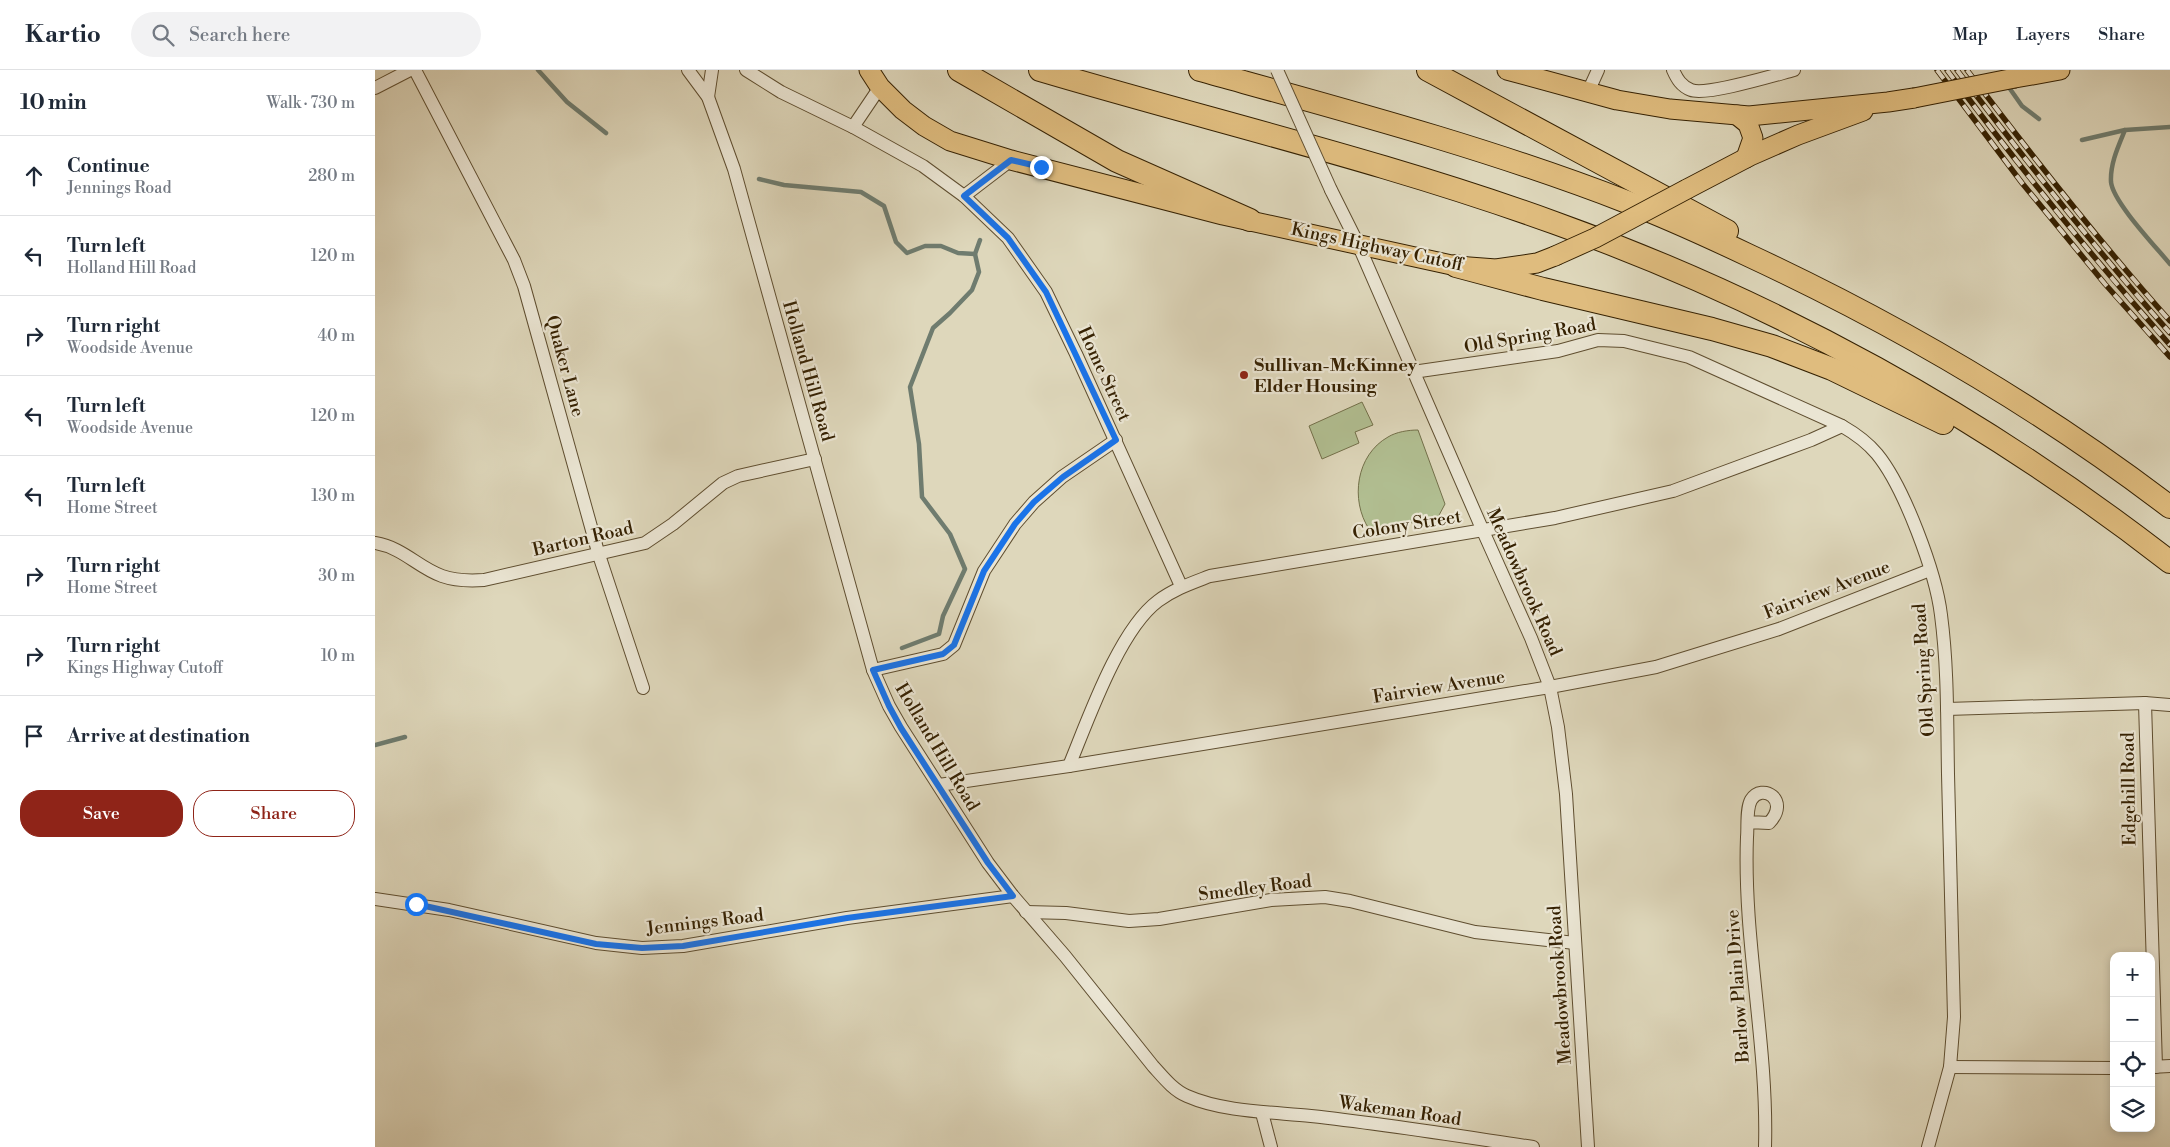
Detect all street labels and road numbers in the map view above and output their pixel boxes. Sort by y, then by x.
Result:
street label: Kings Highway Cutoff [1289,218,1466,277]
street label: Holland Hill Road [777,298,839,445]
street label: Quaker Lane [540,313,590,419]
street label: Old Spring Road [1462,313,1599,359]
street label: Home Street [1072,323,1136,426]
street label: Colony Street [1351,505,1464,545]
street label: Meadowbrook Road [1481,505,1567,660]
street label: Barton Road [530,516,636,562]
street label: Fairview Avenue [1761,555,1893,625]
street label: Old Spring Road [1908,602,1940,737]
street label: Fairview Avenue [1371,665,1507,709]
street label: Holland Hill Road [890,679,985,816]
street label: Edgehill Road [2116,731,2141,846]
street label: Smedley Road [1197,870,1314,906]
street label: Jennings Road [644,903,766,941]
street label: Meadowbrook Road [1543,904,1577,1065]
street label: Barlow Plain Drive [1721,909,1755,1064]
street label: Wakeman Road [1336,1091,1464,1131]

